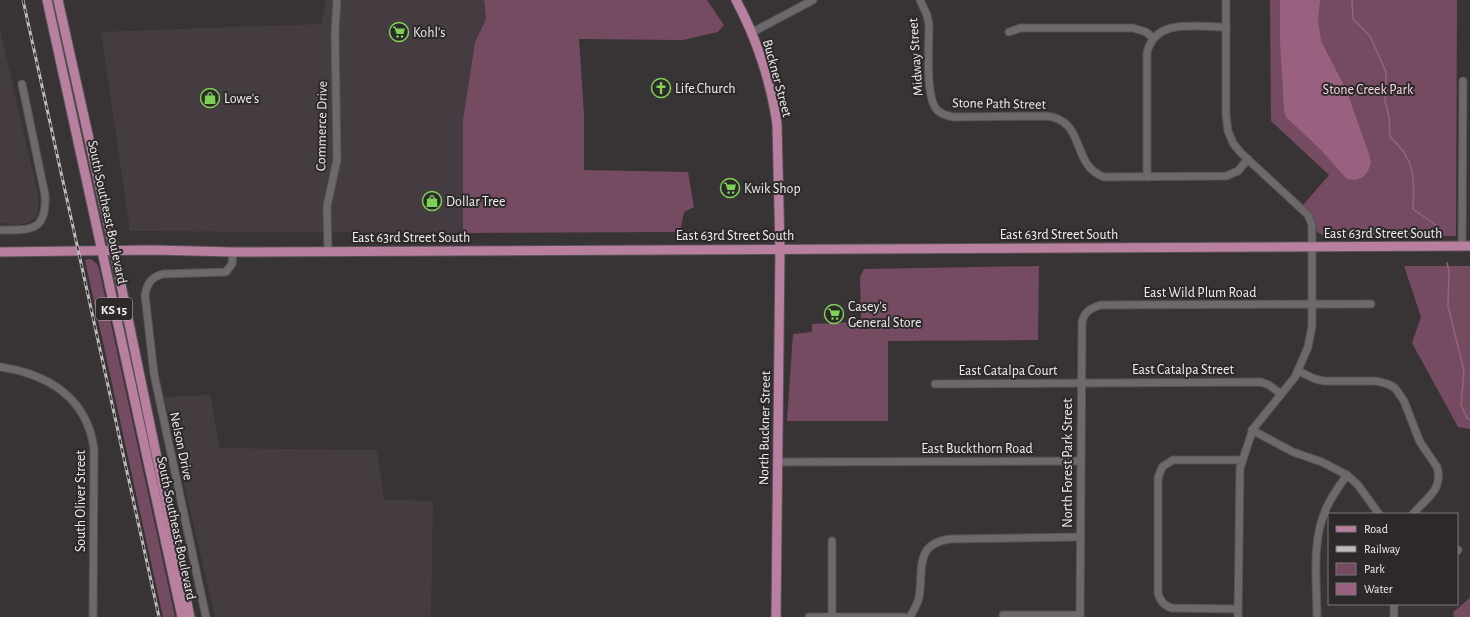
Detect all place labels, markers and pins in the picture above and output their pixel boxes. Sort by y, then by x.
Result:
supermarket icon: Kohl's [388,21,410,43]
place label: Kohl's [413,26,445,40]
church icon: Life.Church [650,77,672,99]
place label: Life.Church [675,82,736,96]
shop icon: Lowe's [199,87,221,109]
place label: Lowe's [224,92,259,106]
supermarket icon: Kwik Shop [719,177,741,199]
place label: Kwik Shop [744,182,801,196]
shop icon: Dollar Tree [421,190,443,212]
place label: Dollar Tree [446,195,505,209]
place label: Casey's General Store [848,300,921,330]
supermarket icon: Casey's General Store [823,303,845,325]

